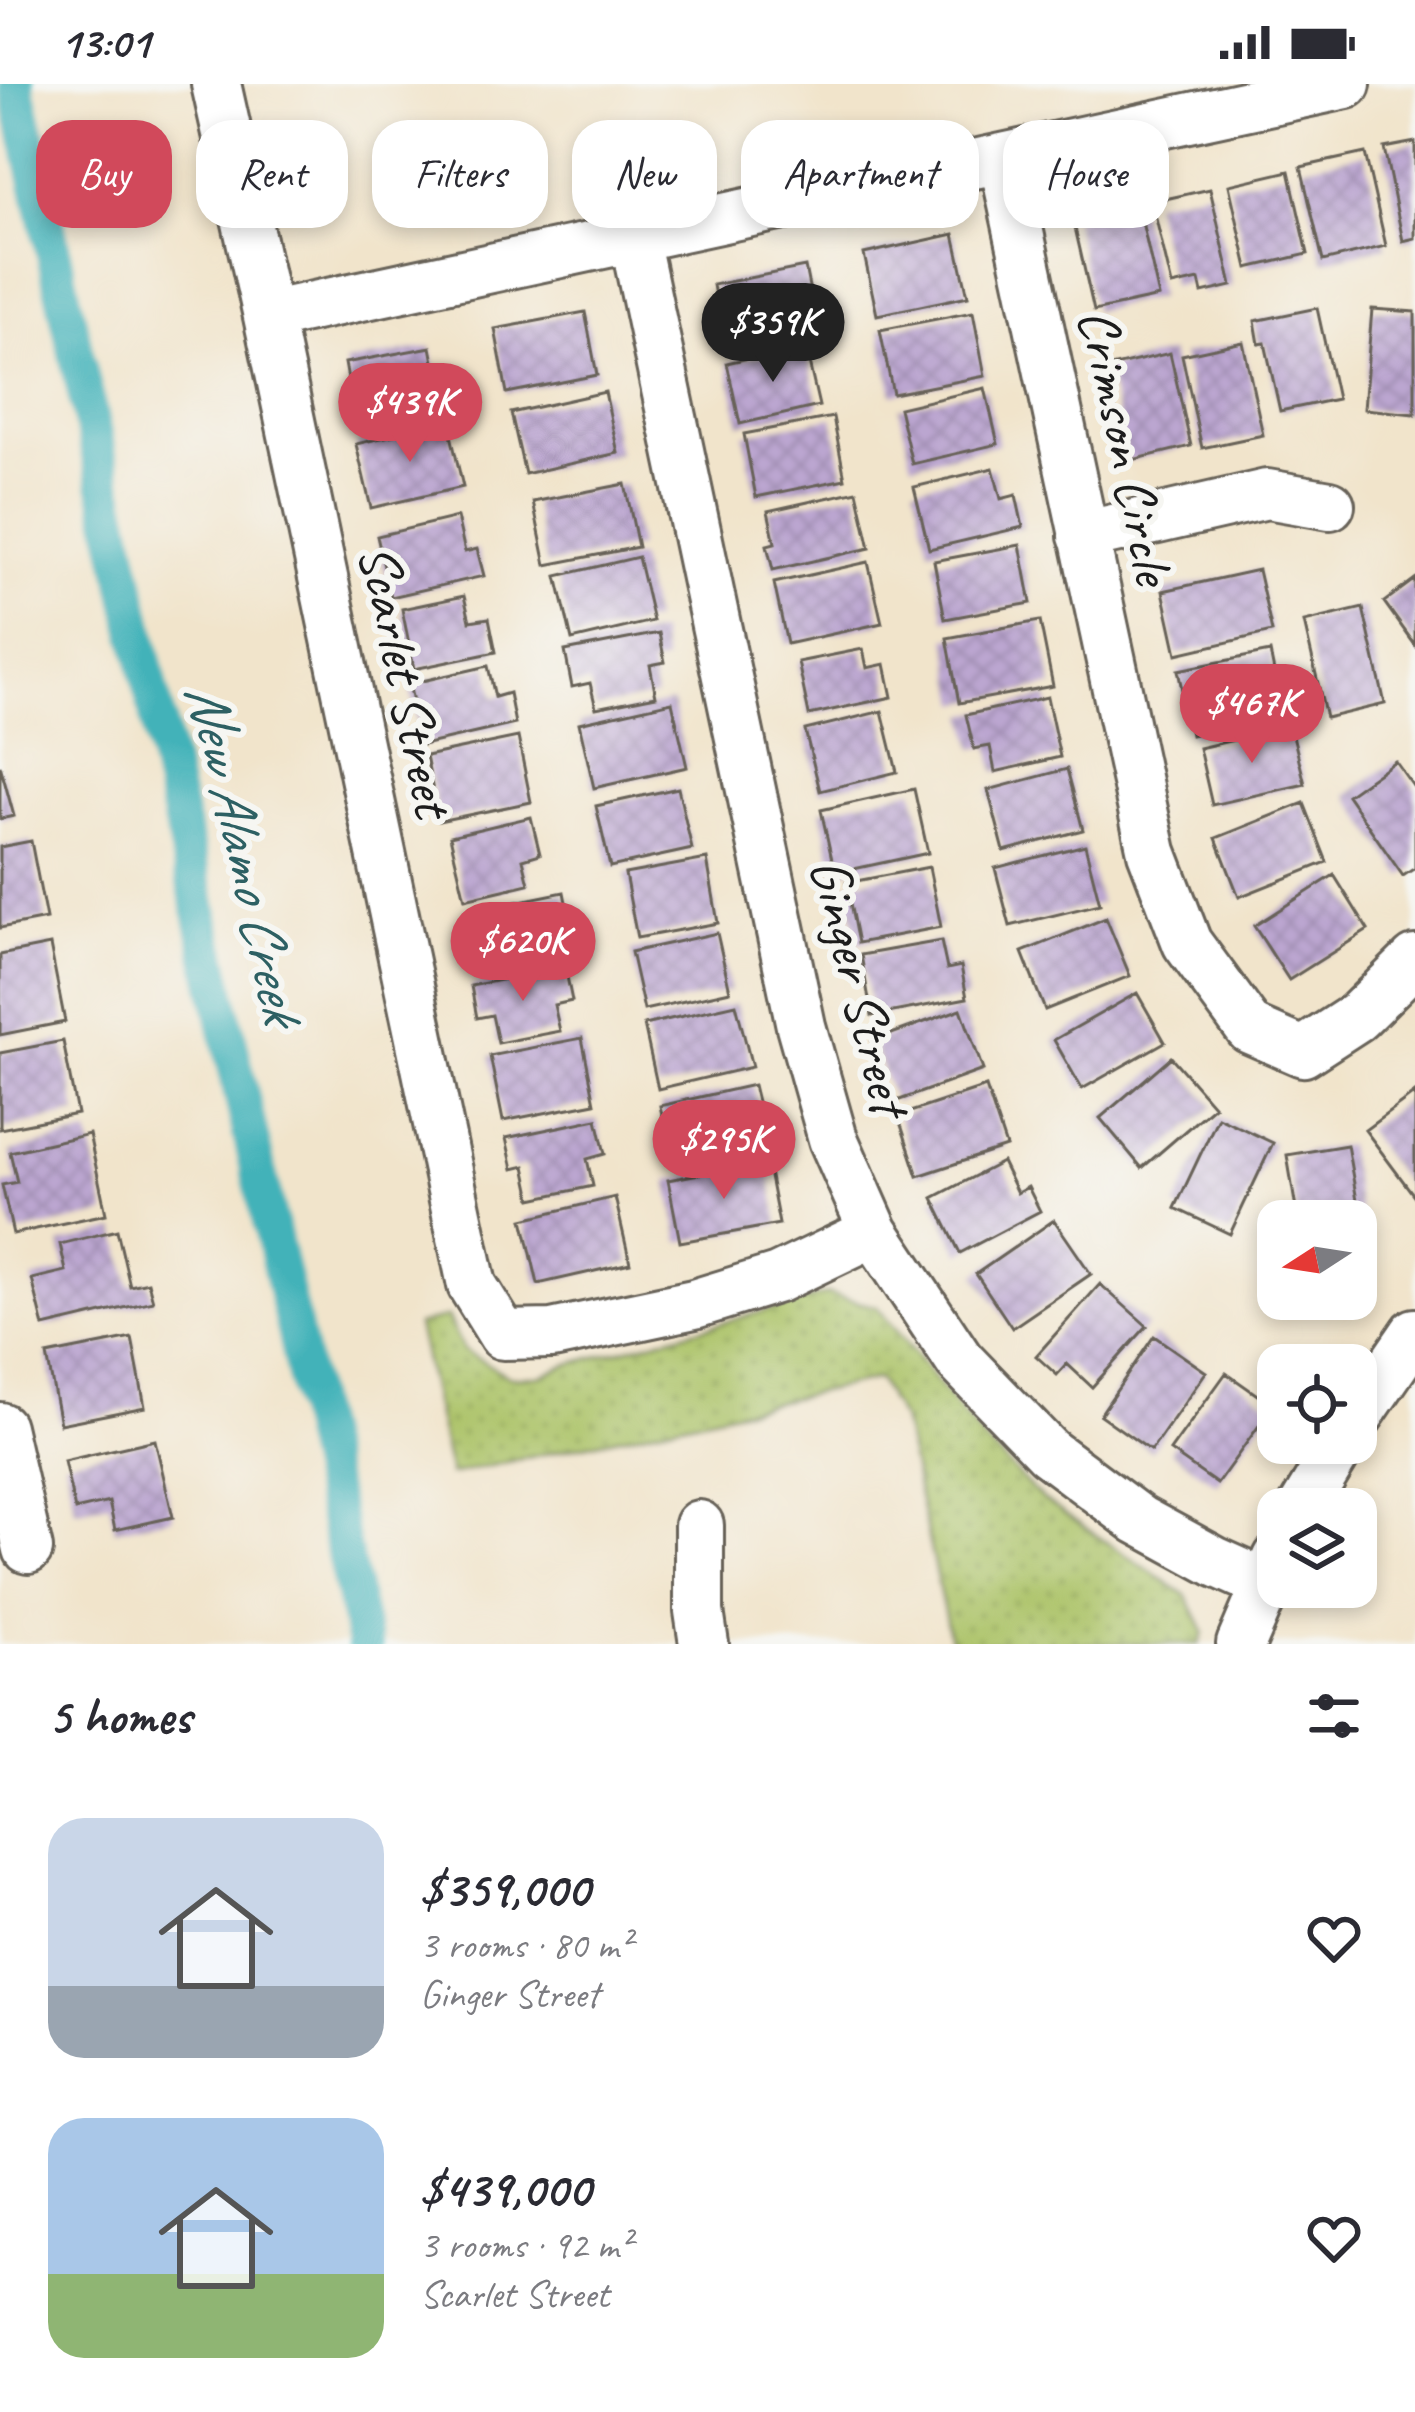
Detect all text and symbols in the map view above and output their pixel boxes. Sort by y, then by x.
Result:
text: 13:01 [60,14,150,71]
chip: Buy [36,120,172,228]
chip: Rent [196,120,348,228]
chip: Filters [372,120,548,228]
chip: New [572,120,717,228]
chip: Apartment [741,120,979,228]
chip: House [1003,120,1169,228]
pin: $359K [689,283,857,385]
text: $359K [729,297,817,346]
street label: Crimson Circle [1062,302,1191,594]
pin: $439K [326,363,494,465]
text: $439K [365,377,455,426]
street label: Scarlet Street [342,538,471,828]
pin: $467K [1168,664,1336,766]
water label: New Alamo Creek [169,675,323,1038]
text: $467K [1207,678,1297,727]
street label: Ginger Street [793,850,928,1129]
pin: $620K [439,902,607,1004]
text: $620K [478,916,568,965]
pin: $295K [640,1100,808,1202]
text: $295K [680,1114,768,1163]
north arrow [1257,1200,1377,1320]
map controls [1257,1200,1377,1608]
button: locate [1257,1344,1377,1464]
button: layers [1257,1488,1377,1608]
icon: filters [1301,1683,1367,1749]
text: 5 homes [48,1684,191,1748]
text: $359,000 [420,1857,589,1921]
icon: home [144,1866,288,2010]
icon: heart [1301,1905,1367,1971]
text: 3 rooms · 80 m² [420,1921,631,1970]
text: Ginger Street [420,1970,599,2019]
text: $439,000 [420,2157,590,2221]
icon: home [144,2166,288,2310]
icon: heart [1301,2205,1367,2271]
text: 3 rooms · 92 m² [420,2221,631,2270]
text: Scarlet Street [420,2270,609,2319]

